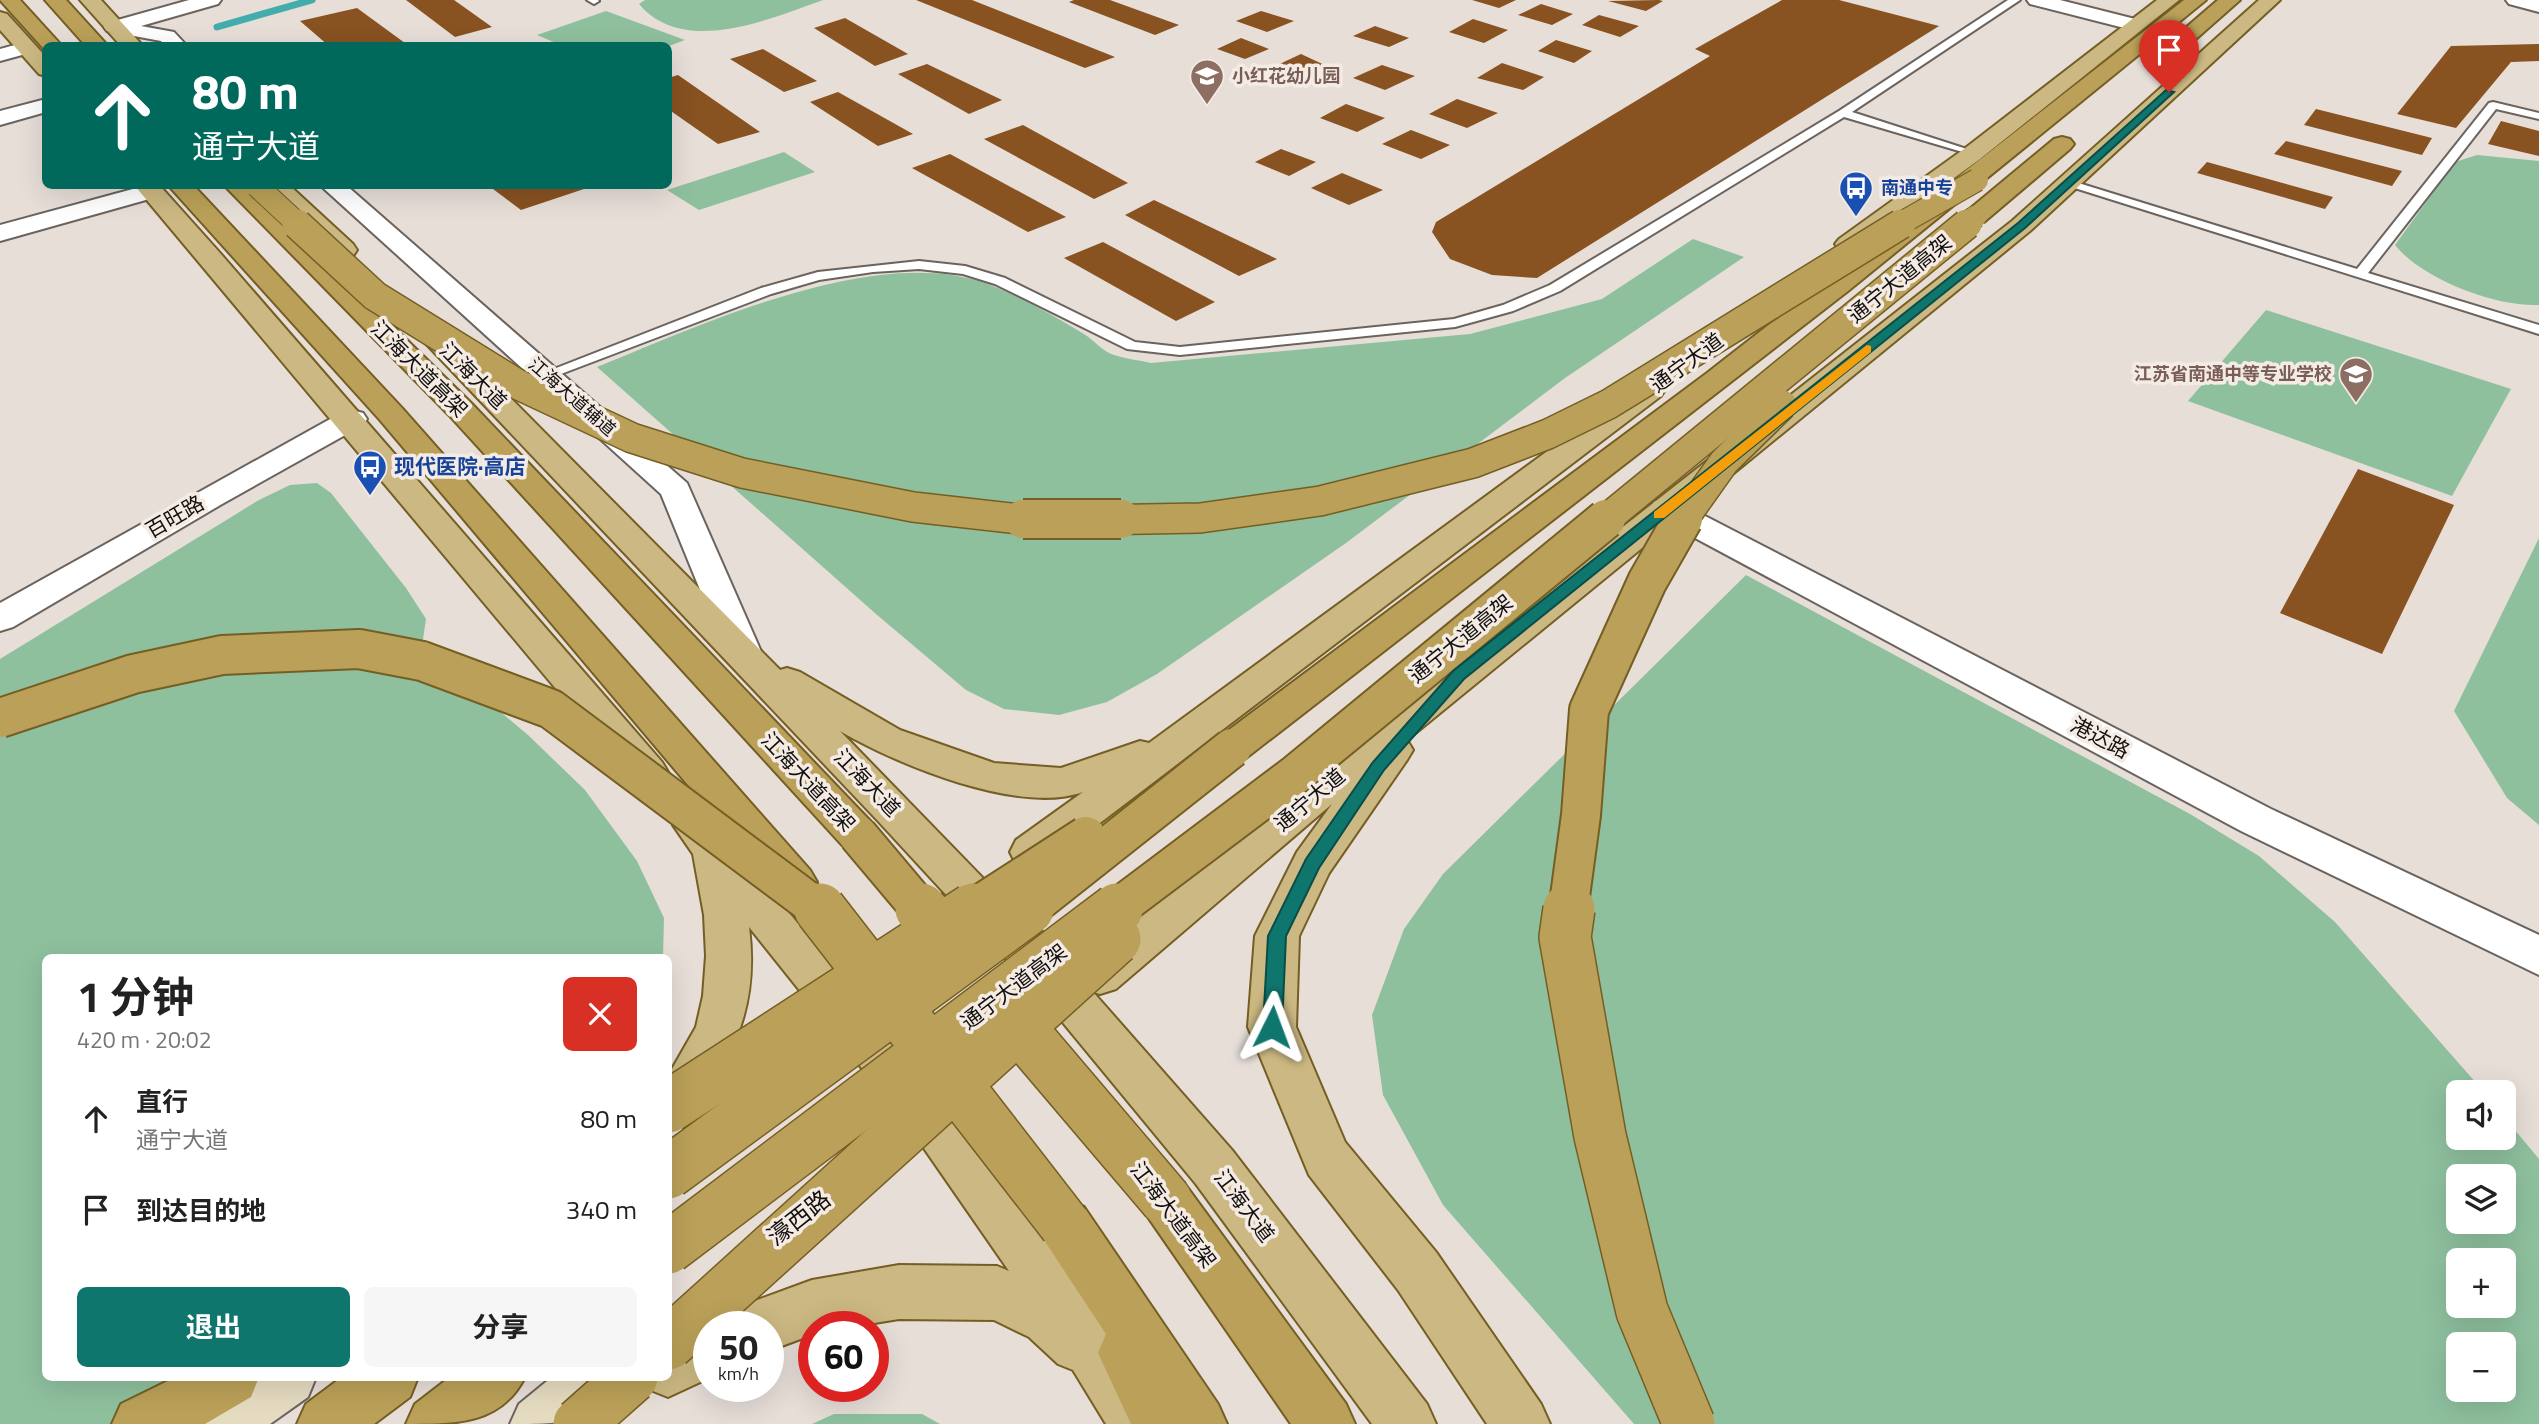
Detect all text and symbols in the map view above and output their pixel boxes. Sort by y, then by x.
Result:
pin [2139,20,2199,92]
icon: arrive [2150,31,2188,69]
text: 80 m [192,53,299,128]
school or university icon: 小红花幼儿园 [1188,57,1226,106]
place label: 小红花幼儿园 [1232,62,1340,89]
icon: ahead [77,70,168,161]
text: 通宁大道 [192,122,320,170]
bus stop icon: 南通中专 [1837,169,1875,218]
place label: 南通中专 [1881,174,1953,201]
street label: 通宁大道高架 [1840,226,1958,330]
street label: 江海大道高架 [364,312,476,424]
street label: 通宁大道 [1643,325,1730,400]
street label: 江海大道 [433,334,515,416]
street label: 江海大道辅道 [523,351,622,442]
school or university icon: 江苏省南通中等专业学校 [2337,355,2375,404]
place label: 江苏省南通中等专业学校 [2134,360,2332,387]
bus stop icon: 现代医院·高店 [351,448,389,497]
place label: 现代医院·高店 [394,450,525,482]
street label: 百旺路 [139,487,210,546]
street label: 通宁大道高架 [1401,586,1519,690]
street label: 港达路 [2065,708,2136,766]
street label: 江海大道高架 [754,724,863,838]
street label: 江海大道 [827,741,908,824]
street label: 通宁大道 [1267,760,1352,838]
street label: 通宁大道高架 [953,936,1073,1037]
text: 1 分钟 [77,964,194,1028]
button: close [563,977,637,1051]
position arrow [1235,990,1309,1064]
text: 420 m · 20:02 [77,1022,212,1057]
map controls [2446,1080,2516,1402]
button: sound [2446,1080,2516,1150]
text: 直行 [136,1082,188,1121]
text: 80 m [580,1099,637,1138]
icon: ahead [77,1100,115,1138]
text: 通宁大道 [136,1122,228,1157]
street label: 江海大道高架 [1123,1154,1224,1274]
street label: 江海大道 [1207,1162,1283,1249]
button: layers [2446,1164,2516,1234]
street label: 濠西路 [759,1181,838,1254]
text: 340 m [566,1190,637,1229]
icon: arrive [77,1191,115,1229]
text: 到达目的地 [136,1191,266,1230]
button: + [2446,1248,2516,1318]
button: 退出 [77,1287,350,1367]
button: 分享 [364,1287,637,1367]
speed limit sign: 60 [798,1311,889,1402]
text: 50 [719,1320,758,1374]
button: − [2446,1332,2516,1402]
text: km/h [718,1360,759,1387]

